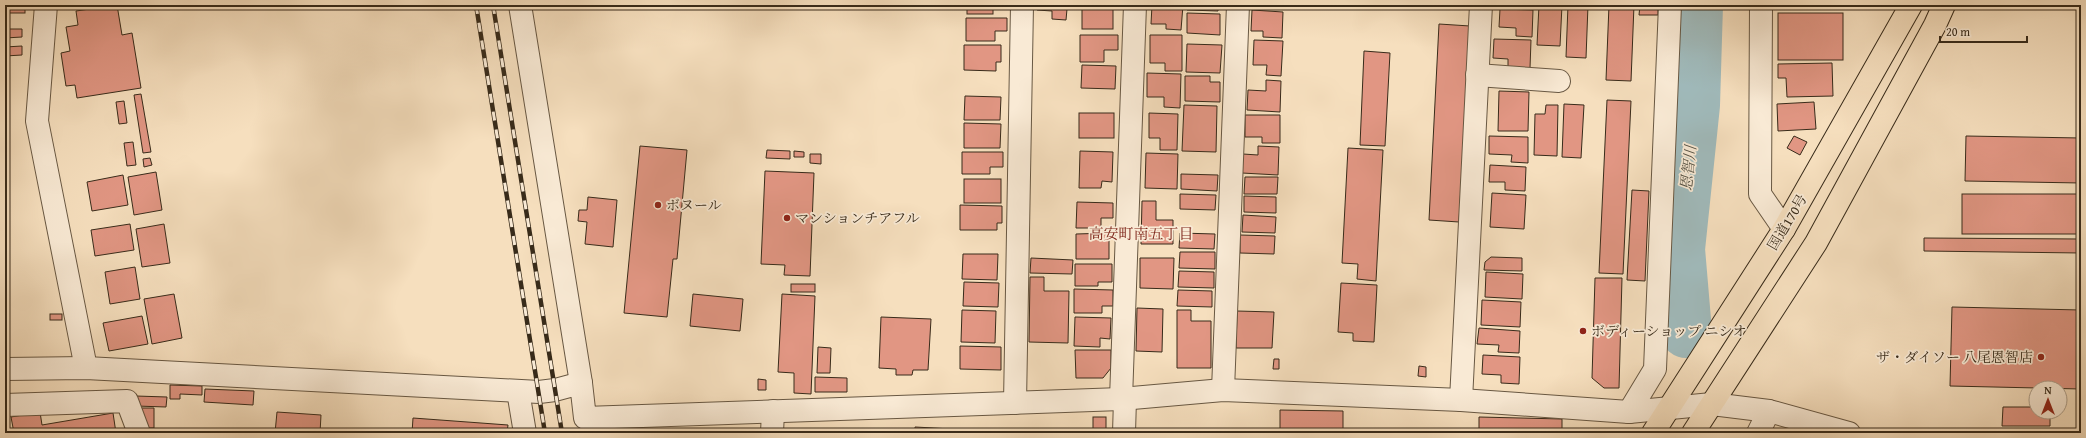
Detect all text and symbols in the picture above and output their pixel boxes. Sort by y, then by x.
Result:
scale bar [1940,18,2027,44]
text: 20 m [1946,23,1970,40]
water label: 恩智川 [1675,143,1701,191]
street label: 国道170号 [1762,190,1812,254]
place label: ボヌール [666,195,722,215]
marker: ボヌール [653,200,663,210]
place label: マンションチアフル [795,208,920,228]
marker: マンションチアフル [782,213,792,223]
district label: 高安町南五丁目 [1088,223,1194,244]
place label: ボディーショップ ニシオ [1591,321,1746,341]
marker: ボディーショップ ニシオ [1578,326,1588,336]
place label: ザ・ダイソー 八尾恩智店 [1876,347,2033,367]
marker: ザ・ダイソー 八尾恩智店 [2036,352,2046,362]
north arrow [2028,380,2068,420]
text: N [2044,382,2052,398]

